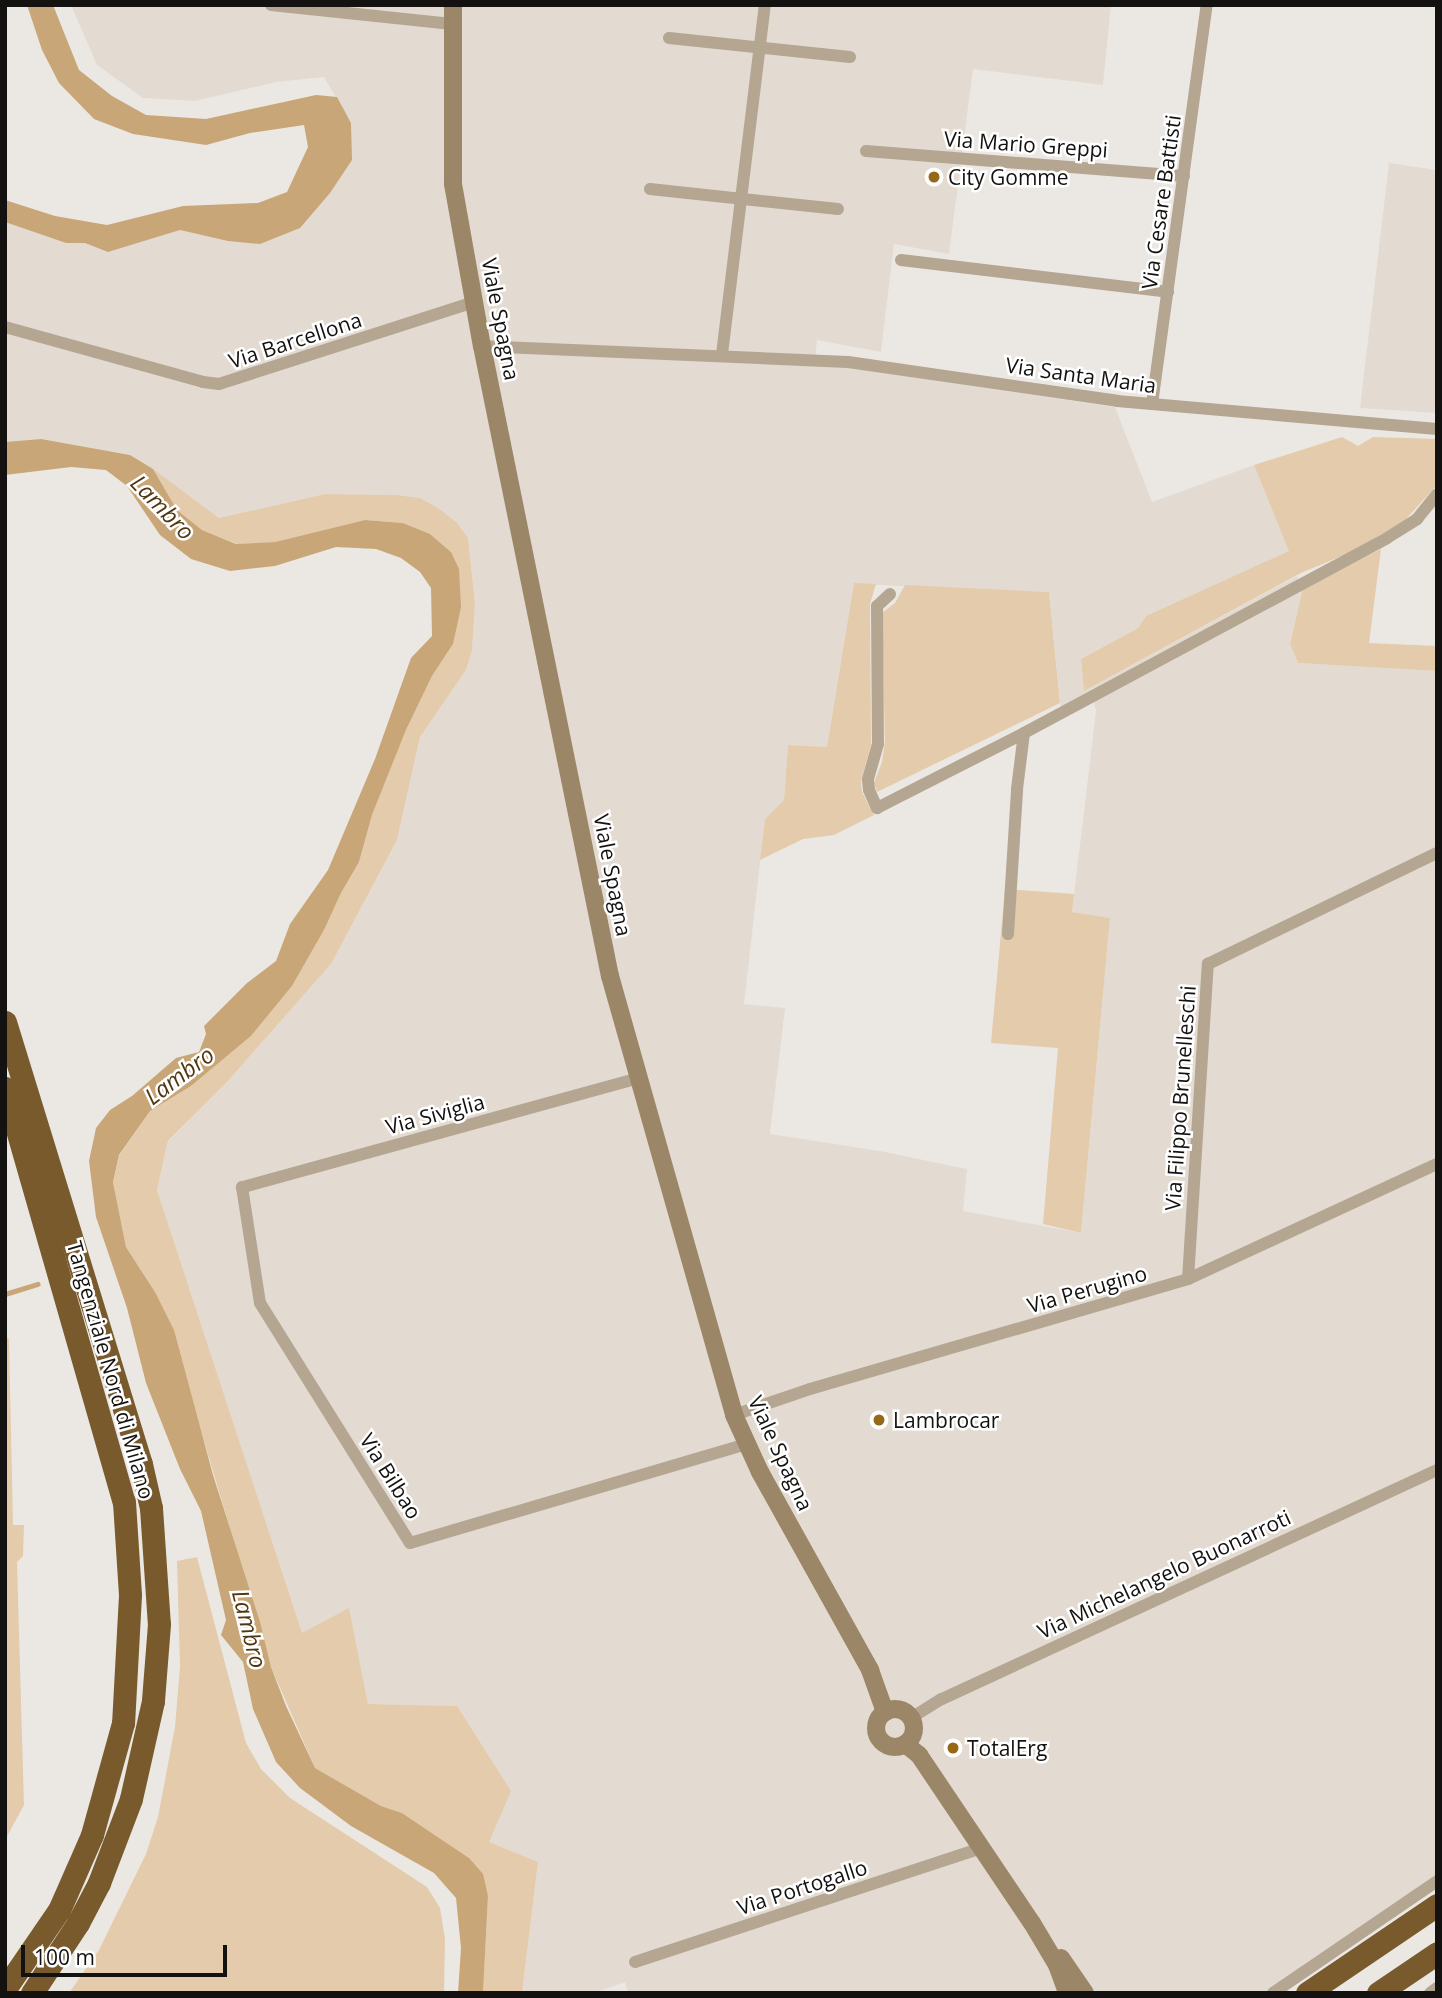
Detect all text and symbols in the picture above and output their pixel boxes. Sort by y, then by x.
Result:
street label: Via Cesare Battisti [1136,113,1186,291]
street label: Via Mario Greppi [943,126,1109,162]
place label: City Gomme [948,164,1069,190]
marker: City Gomme [926,169,942,185]
street label: Viale Spagna [477,256,525,382]
street label: Via Barcellona [225,307,365,373]
street label: Via Santa Maria [1004,352,1158,398]
water label: Lambro [125,469,201,545]
street label: Viale Spagna [589,812,637,938]
street label: Via Filippo Brunelleschi [1160,984,1200,1212]
water label: Lambro [139,1040,219,1110]
street label: Via Siviglia [383,1089,487,1139]
street label: Tangenziale Nord di Milano [62,1238,160,1502]
street label: Via Perugino [1024,1260,1150,1318]
street label: Viale Spagna [743,1391,819,1515]
place label: Lambrocar [893,1407,999,1433]
marker: Lambrocar [871,1412,887,1428]
street label: Via Bilbao [355,1429,427,1523]
street label: Via Michelangelo Buonarroti [1033,1504,1295,1644]
water label: Lambro [227,1587,273,1671]
place label: TotalErg [967,1735,1047,1761]
marker: TotalErg [945,1740,961,1756]
street label: Via Portogallo [734,1854,870,1920]
scale bar [24,1932,231,1976]
text: 100 m [34,1943,95,1971]

